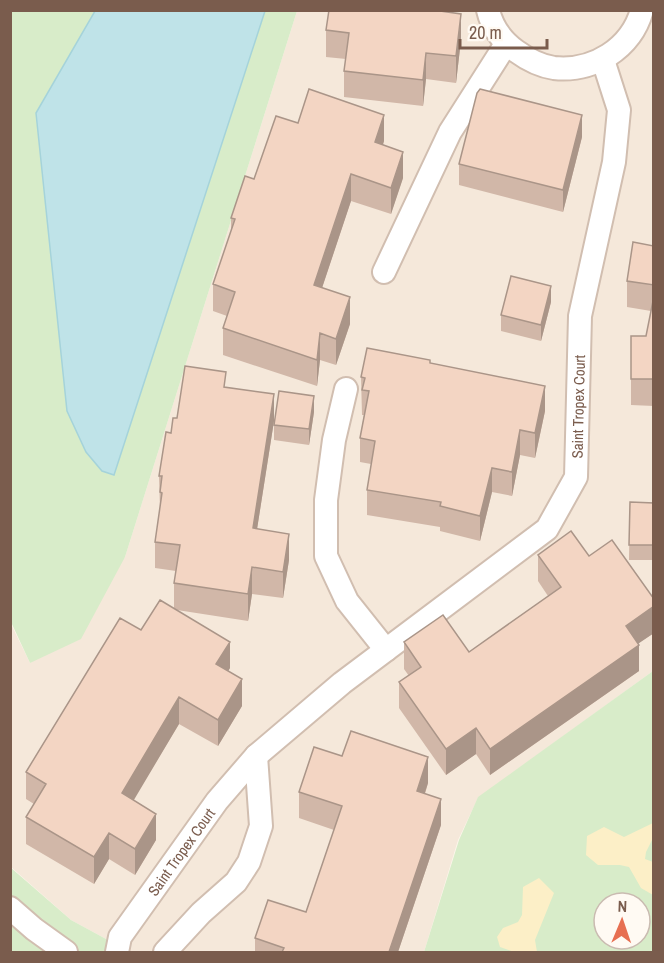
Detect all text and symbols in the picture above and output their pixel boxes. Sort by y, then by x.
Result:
scale bar [460,12,547,50]
text: 20 m [469,20,502,45]
street label: Saint Tropex Court [566,354,590,459]
street label: Saint Tropex Court [142,803,220,900]
north arrow [592,891,652,951]
text: N [617,895,628,917]

